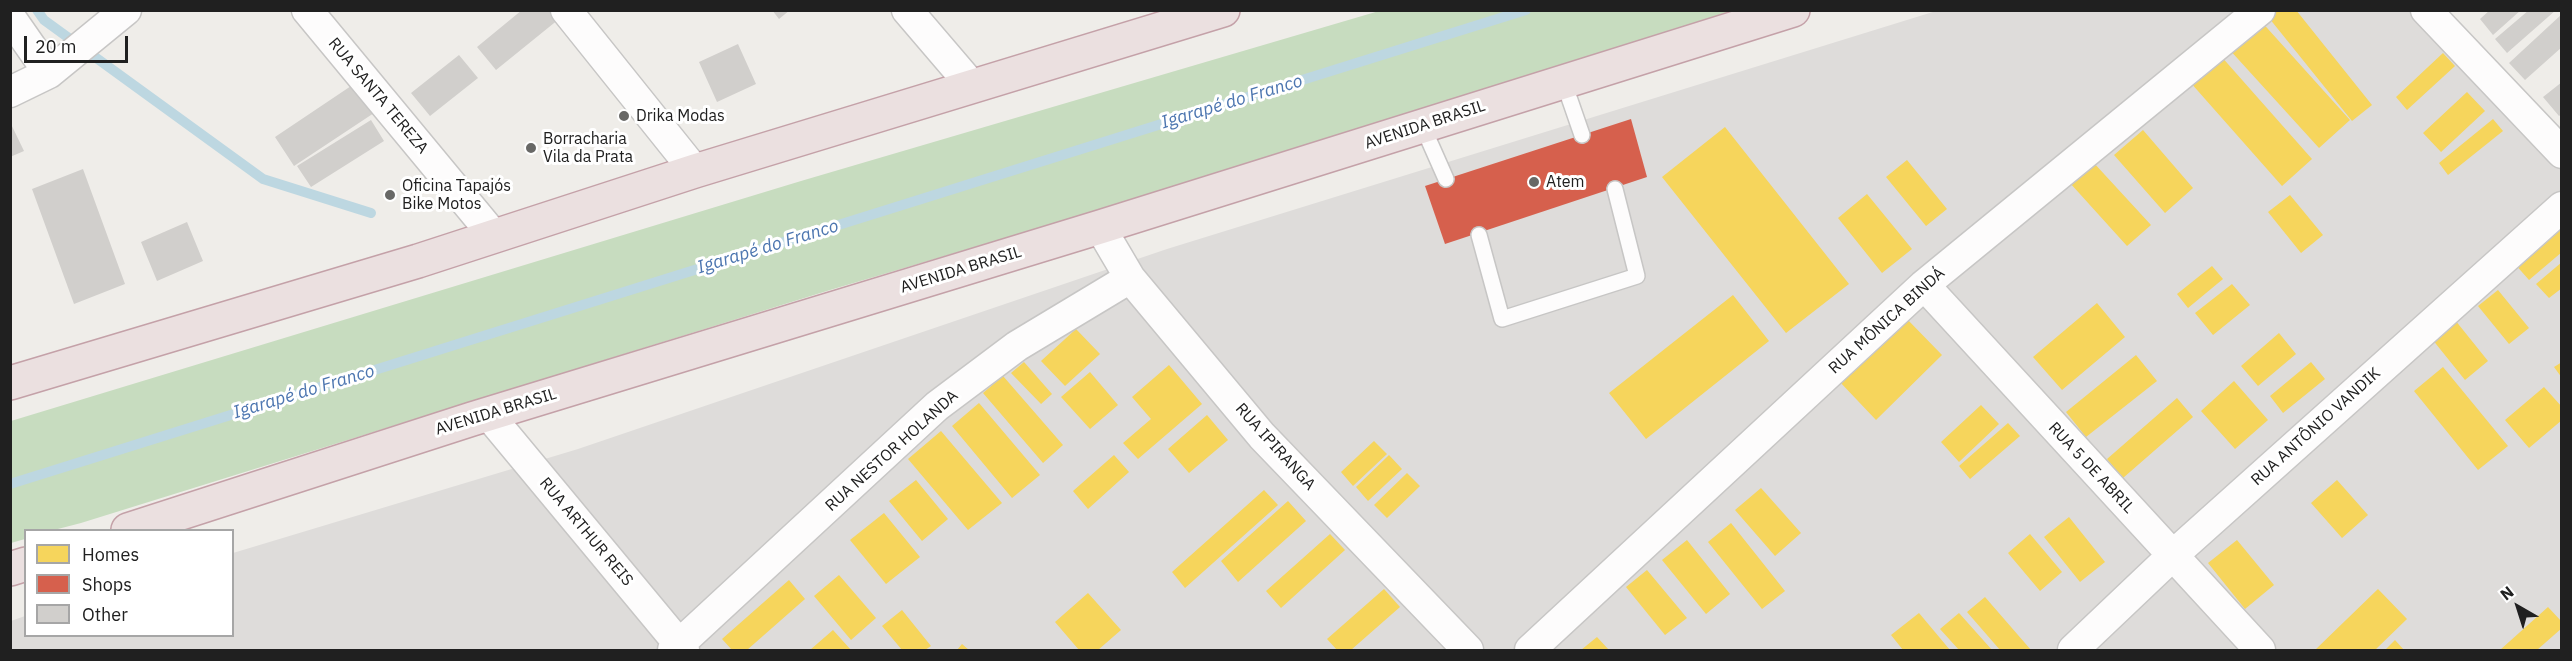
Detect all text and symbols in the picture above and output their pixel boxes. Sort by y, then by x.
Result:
scale bar [27,24,130,62]
street label: RUA SANTA TEREZA [324,34,432,158]
text: 20 m [35,35,77,58]
water label: Igarapé do Franco [1159,70,1305,134]
street label: AVENIDA BRASIL [1362,96,1488,154]
place label: Drika Modas [636,106,725,126]
marker: Drika Modas [617,109,631,123]
place label: Borracharia Vila da Prata [543,129,633,167]
marker: Borracharia Vila da Prata [524,141,538,155]
place label: Atem [1546,172,1584,192]
marker: Atem [1527,175,1541,189]
place label: Oficina Tapajós Bike Motos [402,176,511,214]
marker: Oficina Tapajós Bike Motos [383,188,397,202]
water label: Igarapé do Franco [695,215,841,279]
street label: AVENIDA BRASIL [898,242,1024,298]
street label: RUA MÔNICA BINDÁ [1825,264,1949,378]
water label: Igarapé do Franco [231,360,377,424]
street label: RUA ANTÔNIO VANDIK [2247,364,2385,490]
street label: AVENIDA BRASIL [433,384,559,440]
street label: RUA NESTOR HOLANDA [822,386,962,516]
street label: RUA IPIRANGA [1231,400,1319,494]
street label: RUA 5 DE ABRIL [2044,419,2138,517]
street label: RUA ARTHUR REIS [535,474,637,590]
legend [24,529,234,637]
text: Homes [82,543,139,566]
text: Shops [82,573,132,596]
north arrow [2488,577,2548,637]
text: N [2496,582,2517,604]
text: Other [82,603,128,626]

